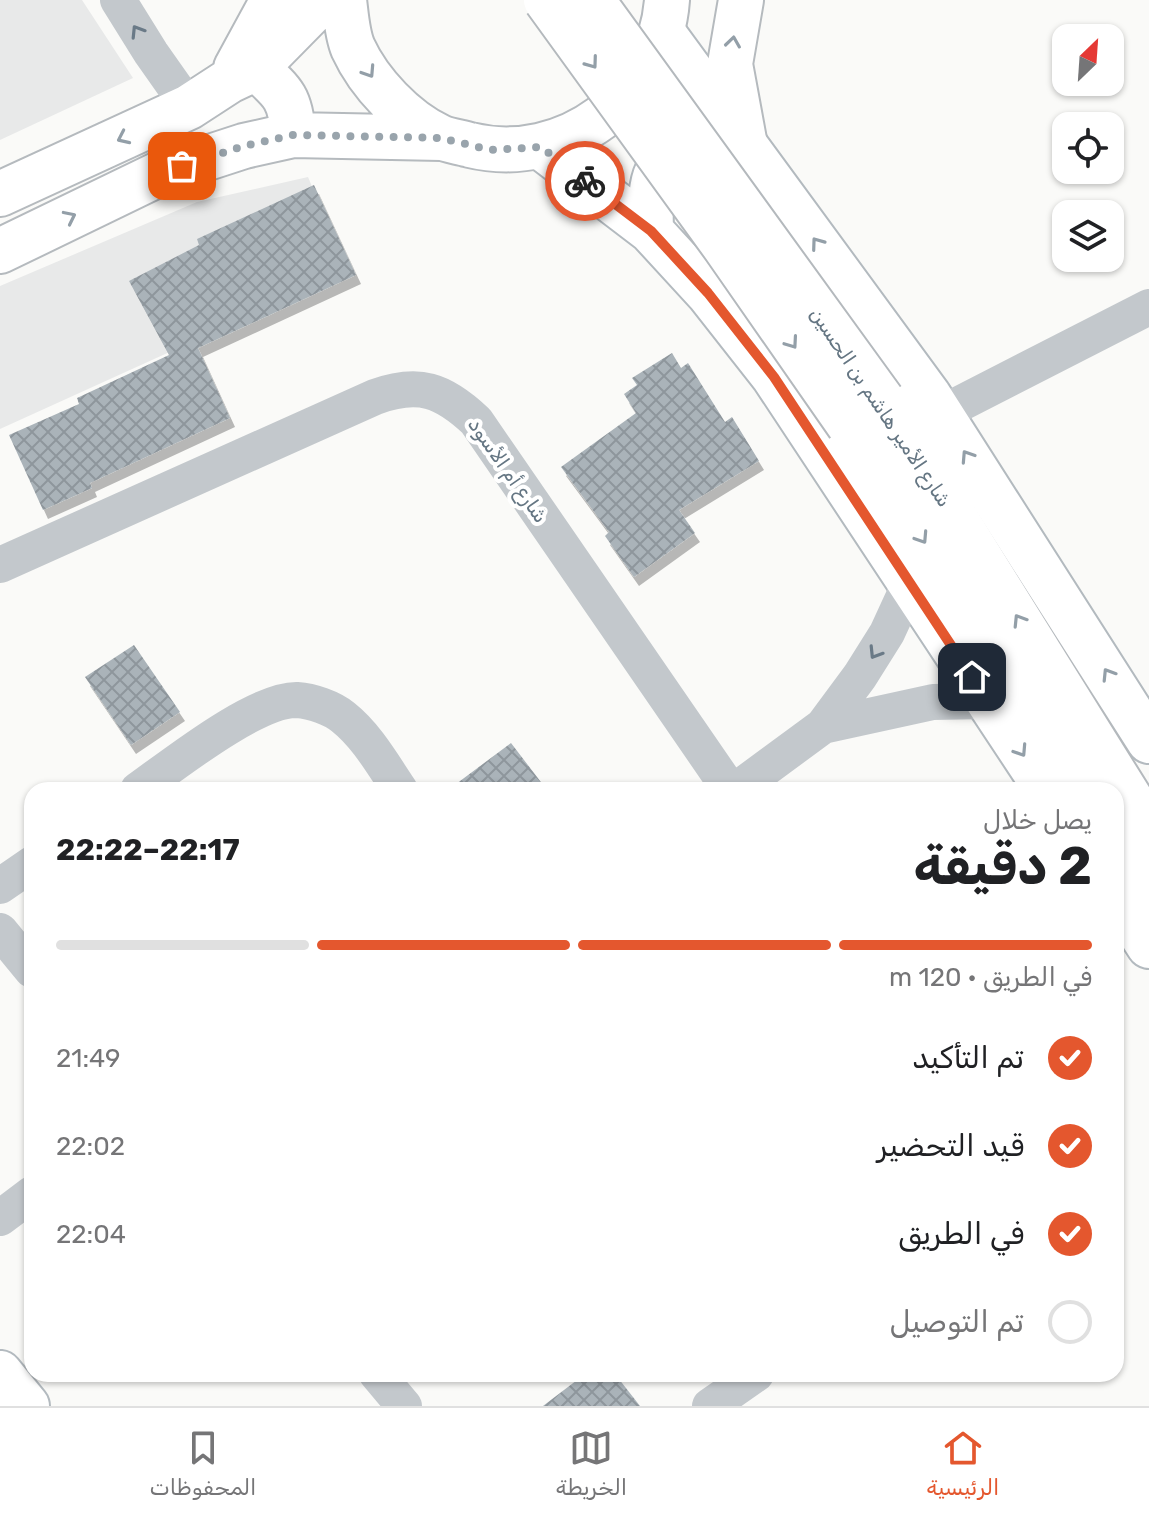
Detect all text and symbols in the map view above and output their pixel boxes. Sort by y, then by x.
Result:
north arrow [1052,24,1124,96]
map controls [1052,24,1124,272]
one-way arrow [131,25,147,40]
one-way arrow [724,36,741,49]
one-way arrow [582,54,597,69]
one-way arrow [359,64,374,78]
button: locate [1052,112,1124,184]
one-way arrow [117,128,132,144]
pin [148,132,216,200]
courier [545,141,625,221]
icon: bag [160,144,204,188]
icon: bike [563,159,607,203]
button: layers [1052,200,1124,272]
one-way arrow [62,211,77,227]
one-way arrow [812,238,827,252]
street label: شارع الأمير هاشم بن الحسين [804,303,957,513]
one-way arrow [782,334,797,348]
street label: شارع أم الأسود [461,413,553,528]
one-way arrow [962,450,977,464]
one-way arrow [912,529,927,543]
one-way arrow [1013,614,1028,629]
pin [938,643,1006,711]
one-way arrow [869,644,884,659]
icon: home [950,655,994,699]
one-way arrow [1102,668,1118,683]
one-way arrow [1012,742,1027,756]
text: يصل خلال [983,805,1092,836]
text: 22:17–22:22 [56,832,240,868]
text: 2 دقيقة [913,835,1092,897]
text: في الطريق · 120 m [889,962,1092,993]
icon: check [1048,1036,1092,1080]
text: تم التأكيد [912,1040,1024,1076]
text: 21:49 [56,1043,120,1074]
icon: check [1048,1124,1092,1168]
text: قيد التحضير [877,1128,1024,1164]
text: 22:02 [56,1131,125,1162]
icon: check [1048,1212,1092,1256]
text: في الطريق [898,1216,1024,1252]
text: 22:04 [56,1219,126,1250]
text: تم التوصيل [889,1304,1024,1340]
tab: المحفوظات [150,1426,256,1501]
tab: الخريطة [556,1426,627,1501]
tab: الرئيسية [926,1426,999,1501]

